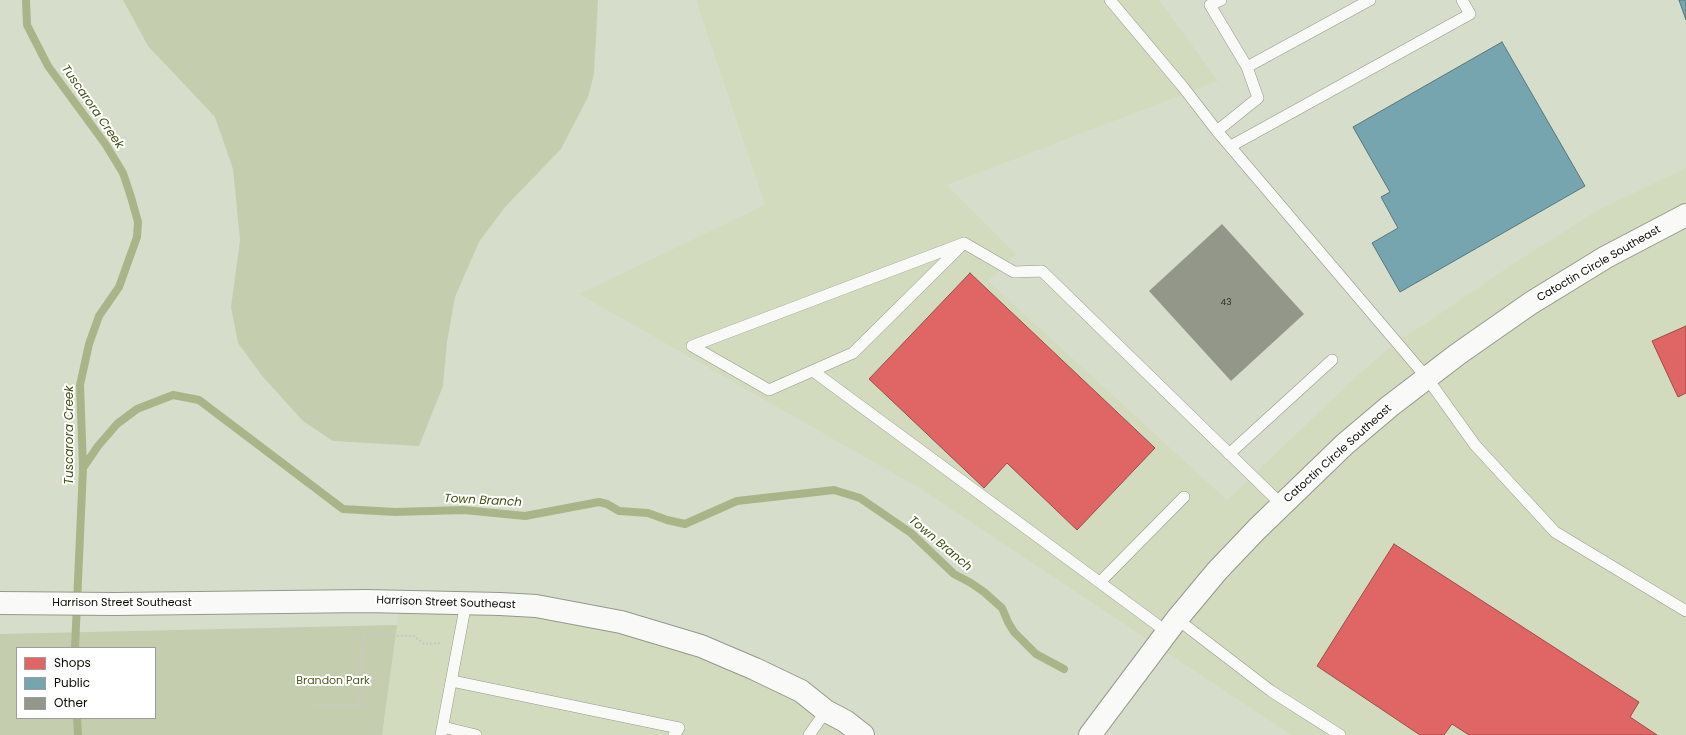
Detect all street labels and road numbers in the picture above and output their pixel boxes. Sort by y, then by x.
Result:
street label: Catoctin Circle Southeast [1535,223,1663,305]
street label: Catoctin Circle Southeast [1281,402,1395,506]
street label: Harrison Street Southeast [376,594,516,612]
street label: Harrison Street Southeast [52,596,192,610]

